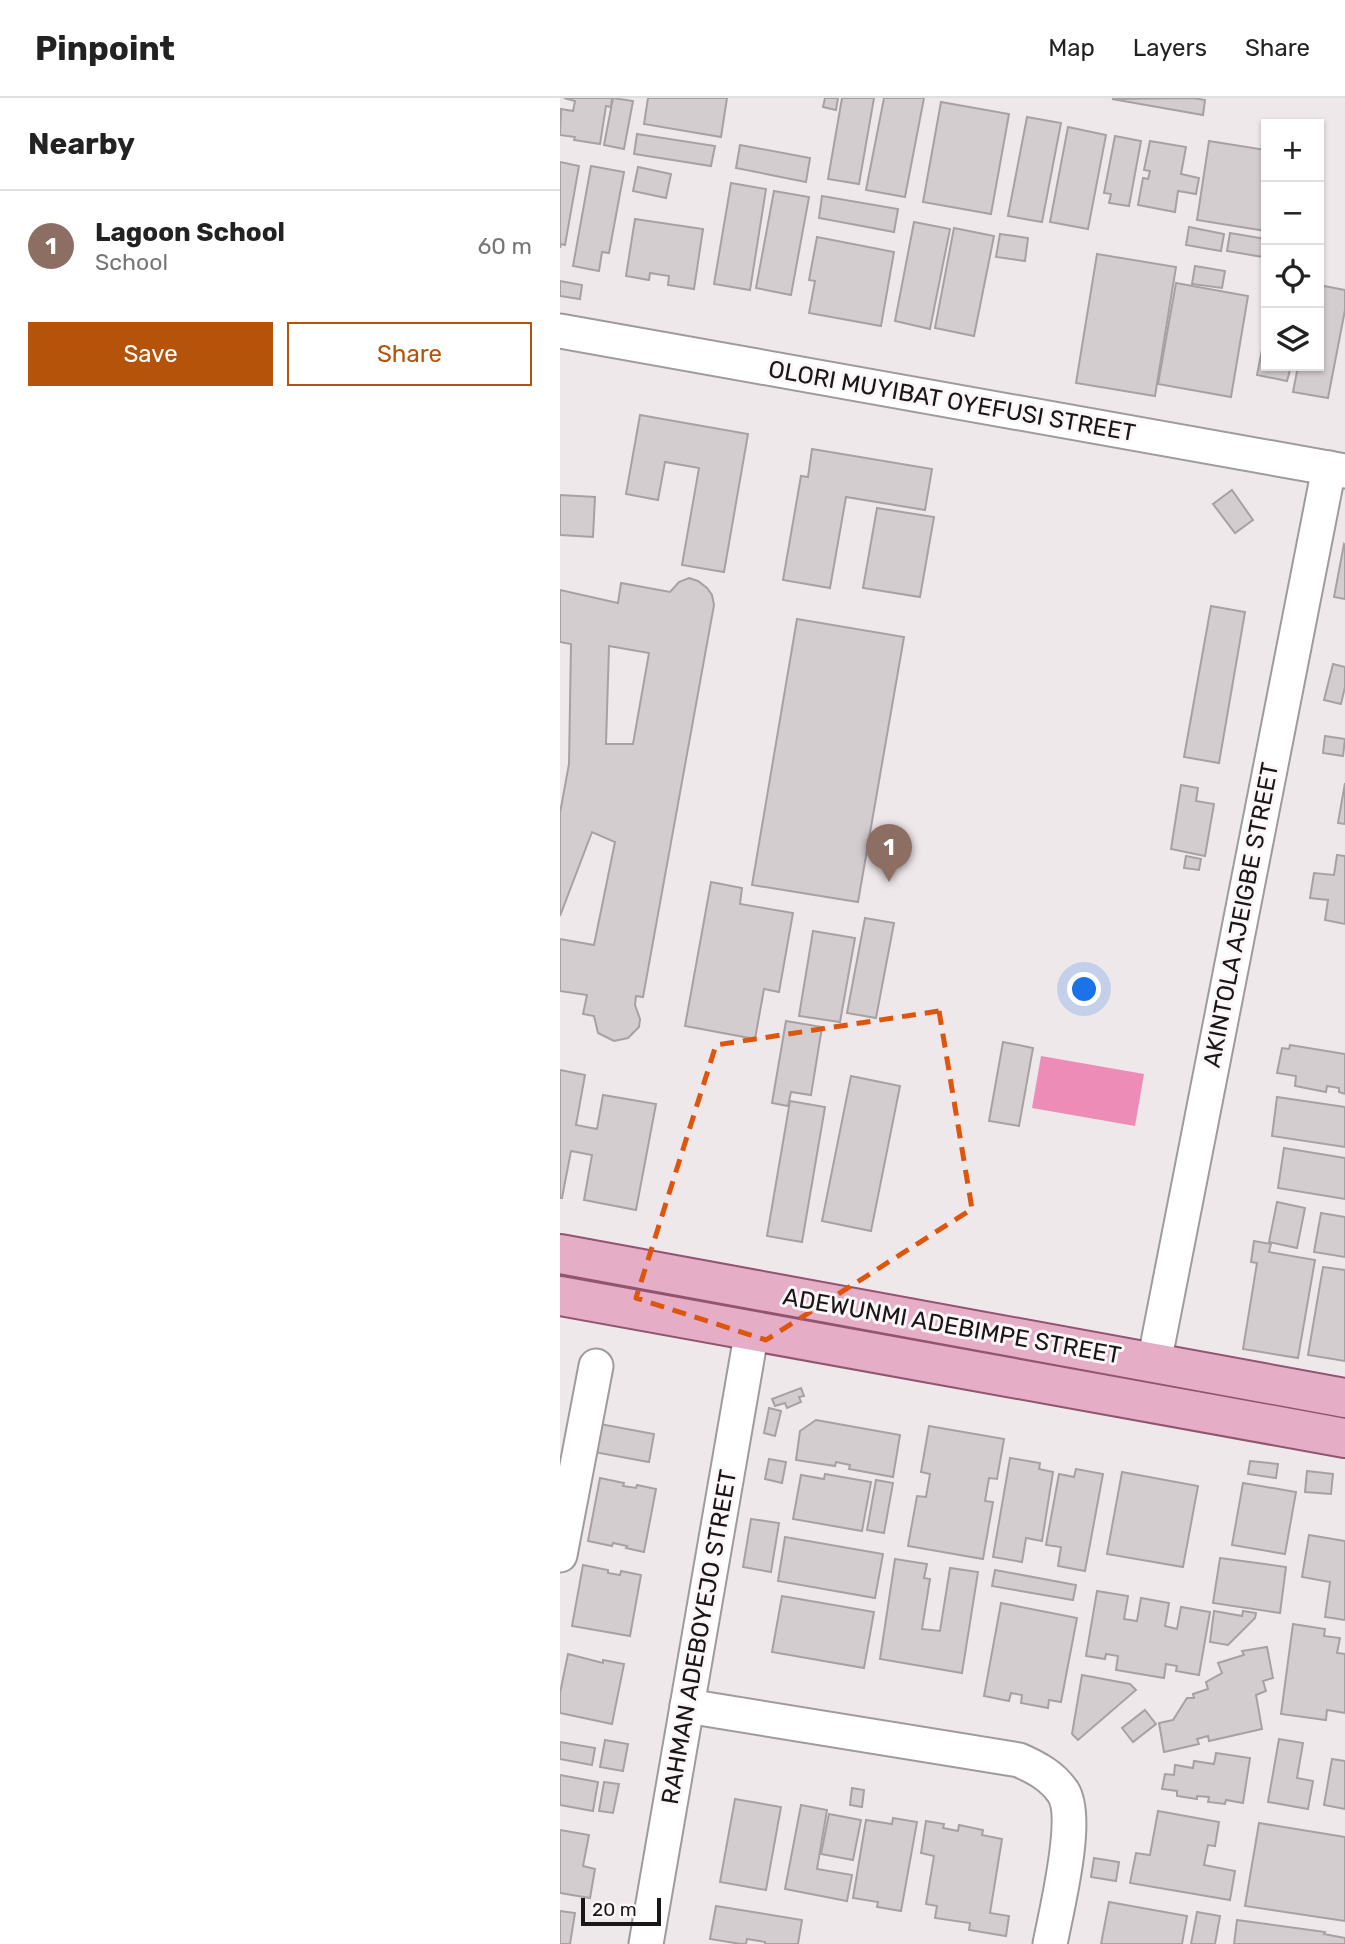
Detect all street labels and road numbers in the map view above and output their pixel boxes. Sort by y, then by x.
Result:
street label: OLORI MUYIBAT OYEFUSI STREET [766,355,1138,447]
street label: AKINTOLA AJEIGBE STREET [1198,760,1284,1070]
street label: ADEWUNMI ADEBIMPE STREET [781,1282,1123,1370]
street label: RAHMAN ADEBOYEJO STREET [656,1467,742,1807]

